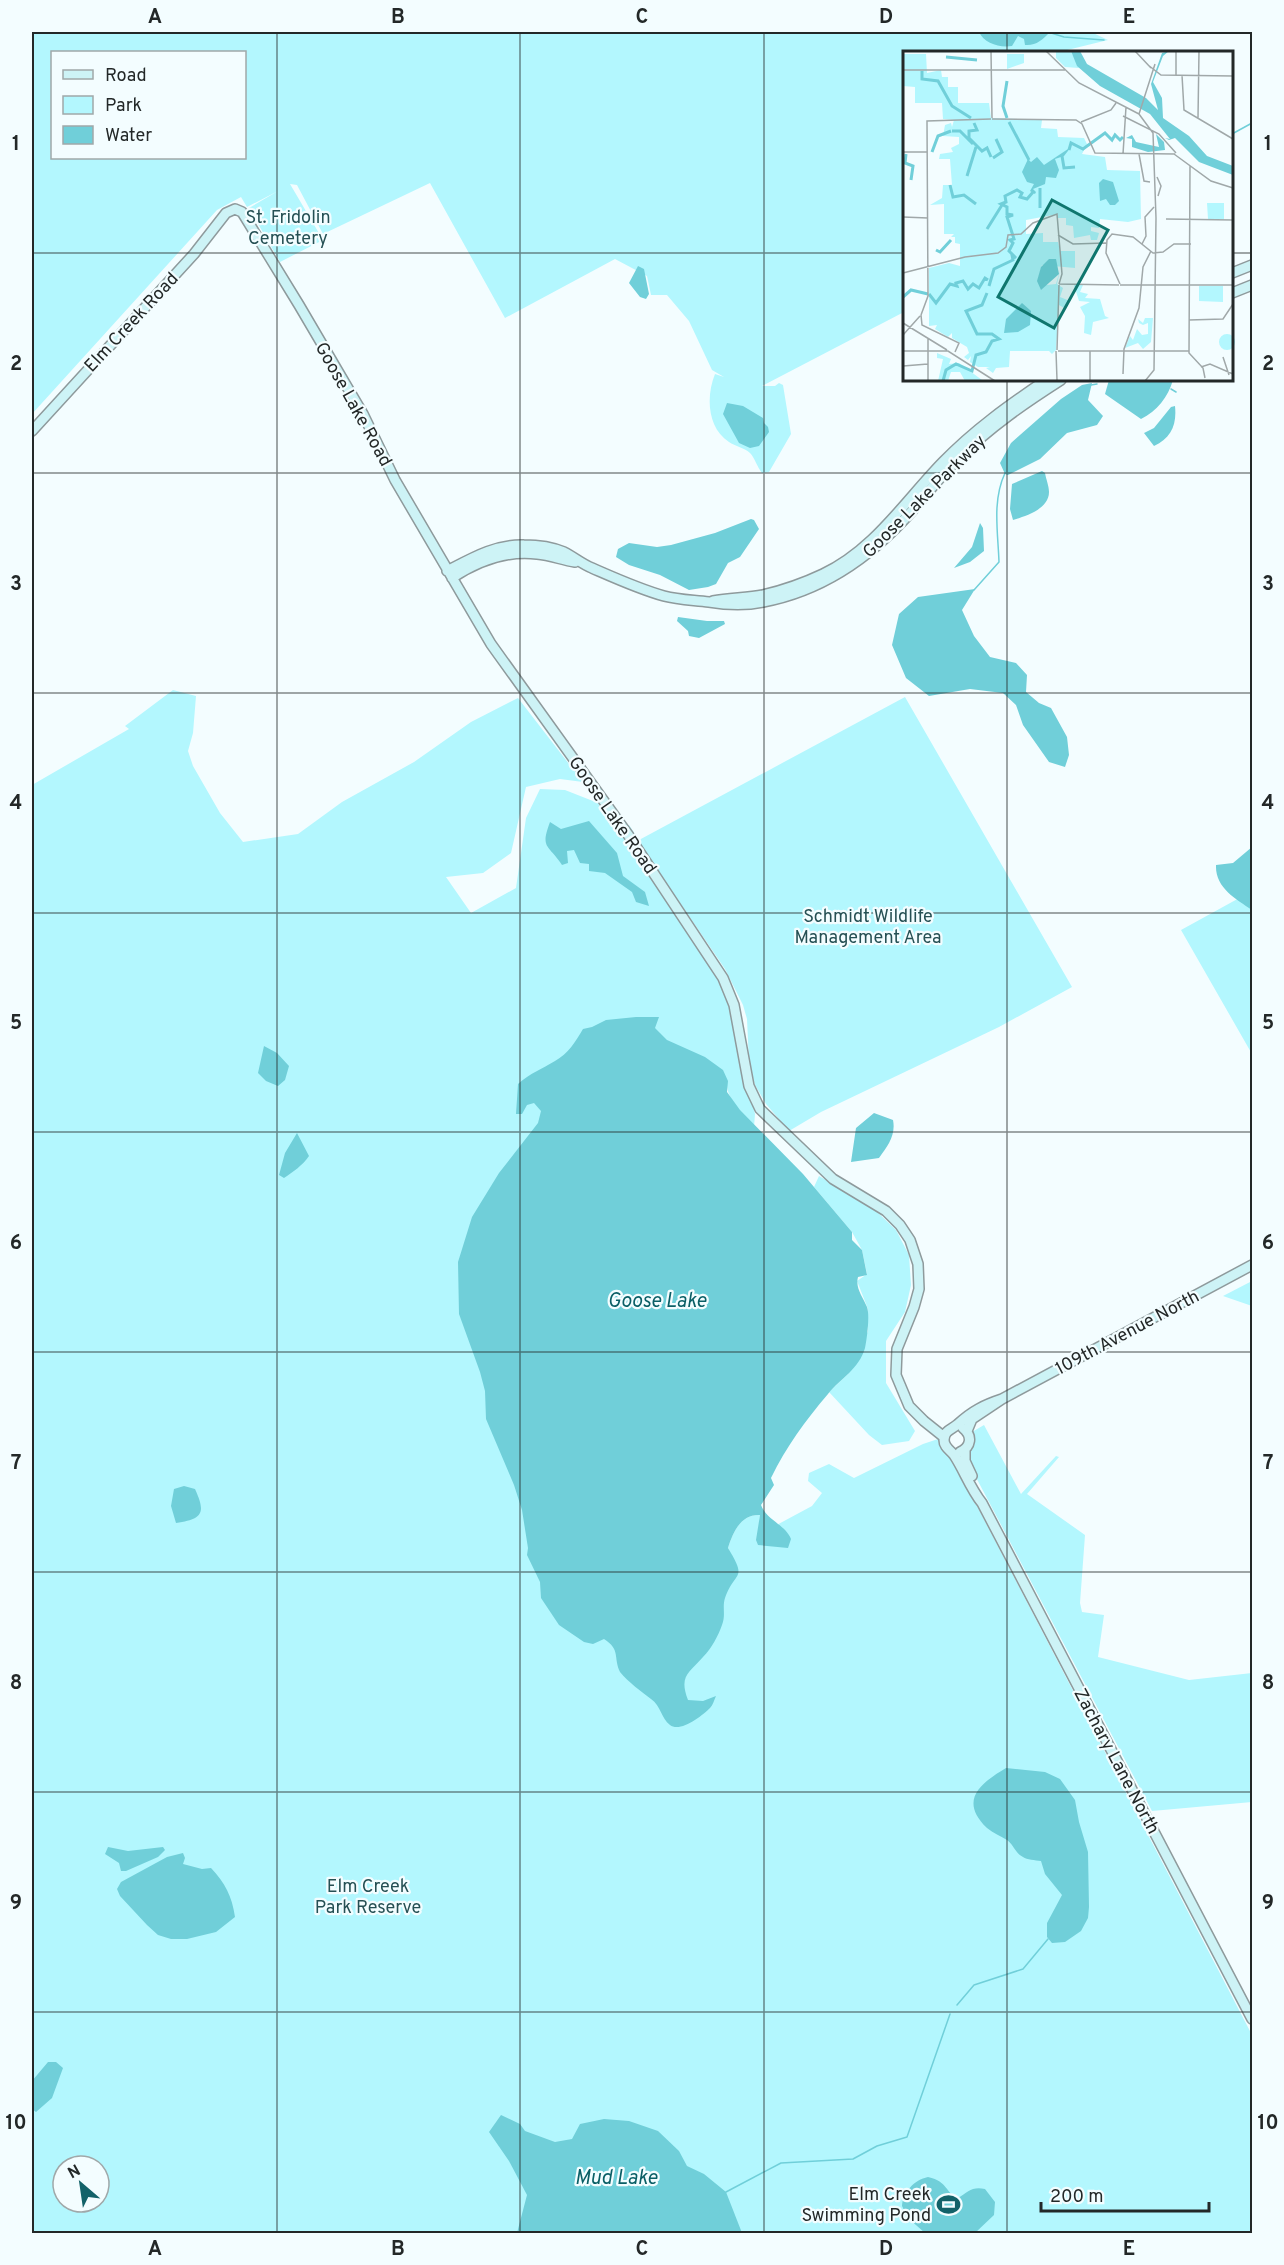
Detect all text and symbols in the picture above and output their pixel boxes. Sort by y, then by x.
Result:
text: A [148,5,162,31]
text: B [391,5,405,31]
text: C [636,5,648,31]
text: D [879,5,893,31]
text: E [1123,5,1135,31]
legend [51,51,246,159]
inset map [903,51,1233,381]
text: Road [105,65,147,88]
text: Park [105,95,142,118]
text: Water [105,125,152,148]
text: 1 [12,132,20,158]
text: 1 [1264,132,1272,158]
park label: St. Fridolin Cemetery [245,207,331,251]
street label: Elm Creek Road [80,268,184,378]
street label: Goose Lake Road [309,338,396,471]
text: 2 [10,352,22,378]
text: 2 [1262,352,1274,378]
street label: Goose Lake Parkway [858,430,992,564]
text: 3 [10,572,22,598]
text: 3 [1262,572,1274,598]
street label: Goose Lake Road [563,752,661,879]
text: 4 [10,791,22,817]
text: 4 [1262,791,1274,817]
park label: Schmidt Wildlife Management Area [795,906,941,950]
text: 5 [10,1011,22,1037]
text: 5 [1262,1011,1274,1037]
text: 6 [10,1231,22,1257]
text: 6 [1262,1231,1274,1257]
street label: 109th Avenue North [1052,1286,1204,1381]
water label: Goose Lake [608,1289,707,1315]
text: 7 [11,1451,21,1477]
text: 7 [1263,1451,1273,1477]
text: 8 [10,1671,22,1697]
text: 8 [1262,1671,1274,1697]
street label: Zachary Lane North [1068,1685,1164,1839]
park label: Elm Creek Park Reserve [315,1876,421,1920]
text: 9 [10,1891,22,1917]
text: 9 [1262,1891,1274,1917]
text: 10 [5,2111,27,2137]
text: 10 [1257,2111,1279,2137]
north arrow [51,2154,111,2214]
text: N [65,2161,85,2184]
water label: Mud Lake [575,2166,658,2192]
scale bar [1041,2175,1209,2213]
place label: Elm Creek Swimming Pond [801,2184,931,2228]
text: 200 m [1050,2186,1103,2209]
sports icon: Elm Creek Swimming Pond [936,2191,962,2217]
text: A [148,2237,162,2263]
text: B [391,2237,405,2263]
text: C [636,2237,648,2263]
text: D [879,2237,893,2263]
text: E [1123,2237,1135,2263]

